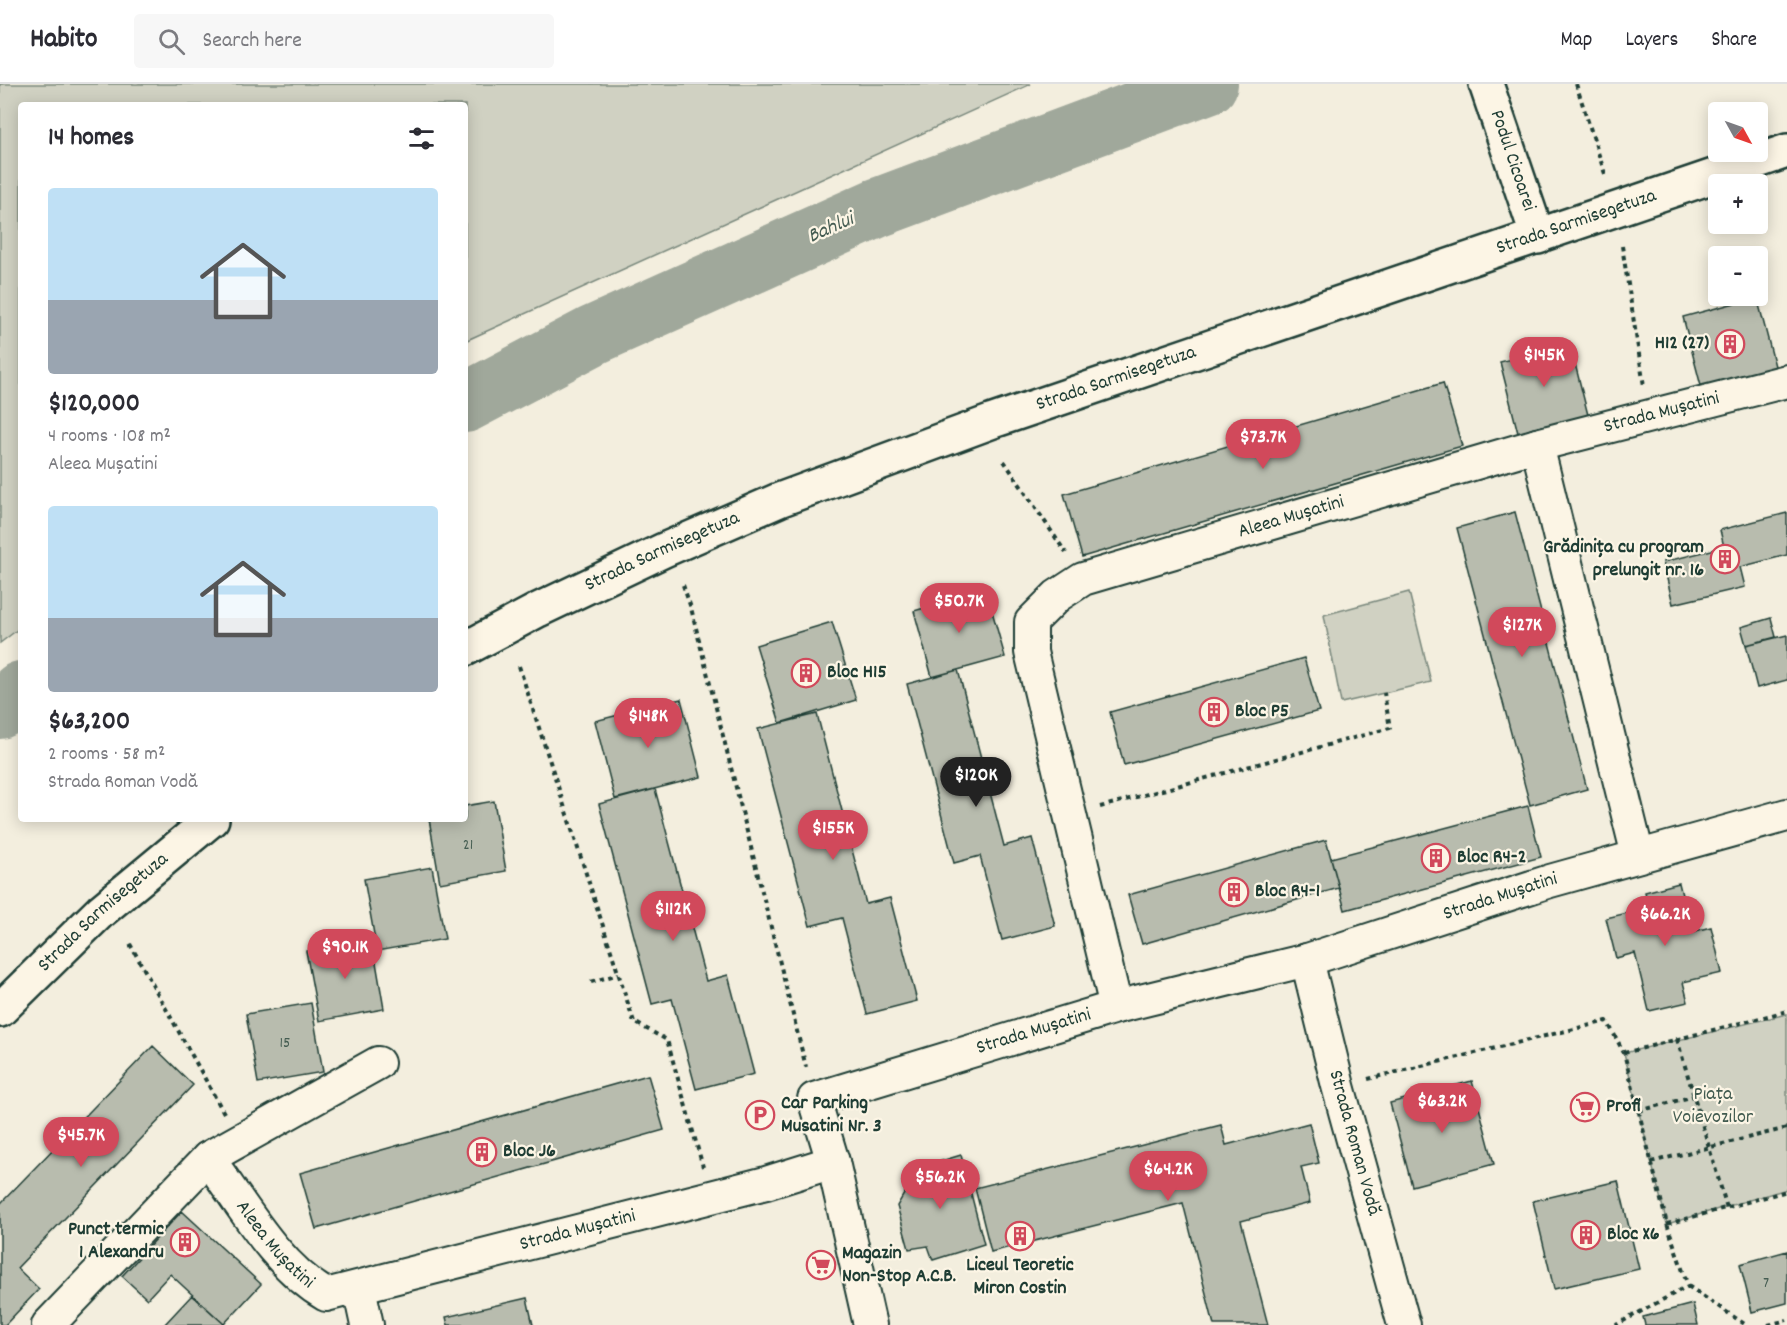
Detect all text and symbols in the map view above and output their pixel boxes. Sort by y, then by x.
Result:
search box [134,14,554,68]
text: Habito [30,21,98,61]
icon: search [155,25,188,58]
text: Search here [203,26,302,57]
text: Map [1561,26,1592,56]
text: Layers [1625,26,1678,56]
text: Share [1711,26,1757,56]
north arrow [1708,102,1768,162]
map controls [1708,102,1768,306]
street label: Podul Cicoarei [1482,106,1542,215]
text: 14 homes [48,120,134,157]
icon: filters [405,122,438,155]
button: + [1708,174,1768,234]
street label: Strada Sarmisegetuza [1493,182,1661,263]
water label: Bahlui [803,204,862,252]
icon: home [189,227,297,335]
button: − [1708,246,1768,306]
building icon: H12 (27) [1714,328,1746,360]
place label: H12 (27) [1655,330,1709,358]
pin: $145K [1502,337,1586,388]
street label: Strada Sarmisegetuza [1033,339,1201,419]
text: $145K [1523,342,1565,370]
street label: Strada Mușatini [1601,385,1723,441]
text: $120,000 [48,386,140,423]
pin: $73.7K [1214,419,1312,470]
text: 4 rooms · 108 m² [48,423,171,451]
text: $73.7K [1240,424,1286,452]
text: Aleea Mușatini [48,451,157,479]
street label: Aleea Mușatini [1235,489,1348,546]
street label: Strada Sarmisegetuza [580,504,745,600]
place label: Grădinița cu program prelungit nr. 16 [1543,534,1704,585]
building icon: Grădinița cu program prelungit nr. 16 [1709,543,1741,575]
icon: home [189,545,297,653]
pin: $50.7K [910,583,1008,634]
text: $50.7K [934,588,984,616]
pin: $127K [1480,607,1564,658]
text: $127K [1502,612,1542,640]
building icon: Bloc H15 [790,657,822,689]
place label: Bloc H15 [827,659,887,687]
building icon: Bloc P5 [1198,696,1230,728]
pin: $148K [606,698,690,749]
place label: Bloc P5 [1235,698,1289,726]
text: $148K [628,703,668,731]
text: $63,200 [48,704,130,741]
text: 2 rooms · 58 m² [48,741,165,769]
pin: $120K [934,757,1018,808]
text: $120K [954,762,998,790]
text: Strada Roman Vodă [48,769,198,797]
pin: $155K [791,810,875,861]
text: $155K [812,815,854,843]
house number: 21 [463,834,473,857]
building icon: Bloc R4-2 [1420,842,1452,874]
place label: Bloc R4-2 [1457,844,1526,872]
street label: Strada Sarmisegetuza [32,846,175,979]
street label: Strada Mușatini [1440,866,1561,929]
building icon: Bloc R4-1 [1218,876,1250,908]
place label: Bloc R4-1 [1255,878,1320,906]
pin: $112K [631,891,715,942]
text: $112K [655,896,691,924]
pin: $66.2K [1616,896,1714,947]
text: $66.2K [1639,901,1691,929]
pin: $90.1K [296,929,394,980]
text: $90.1K [321,934,369,962]
street label: Strada Mușatini [973,1001,1095,1063]
house number: 15 [280,1032,290,1055]
street label: Strada Roman Vodă [1321,1067,1387,1219]
park label: Piața Voievozilor [1673,1081,1754,1132]
pin: $63.2K [1393,1083,1491,1134]
text: $63.2K [1417,1088,1467,1116]
place label: Car Parking Musatini Nr. 3 [781,1090,882,1141]
supermarket icon: Profi [1569,1091,1601,1123]
place label: Profi [1606,1093,1641,1121]
parking icon: Car Parking Musatini Nr. 3 [744,1099,776,1131]
pin: $45.7K [32,1117,130,1168]
text: $45.7K [57,1122,105,1150]
building icon: Bloc J6 [466,1136,498,1168]
place label: Bloc J6 [503,1138,556,1166]
pin: $64.2K [1119,1151,1217,1202]
text: $64.2K [1143,1156,1193,1184]
pin: $56.2K [891,1159,989,1210]
text: $56.2K [915,1164,965,1192]
street label: Aleea Mușatini [228,1195,320,1297]
street label: Strada Mușatini [517,1203,639,1259]
place label: Punct termic 1 Alexandru [68,1216,164,1267]
building icon: Bloc X6 [1570,1219,1602,1251]
building icon: Liceul Teoretic Miron Costin [1004,1220,1036,1252]
place label: Bloc X6 [1607,1221,1660,1249]
building icon: Punct termic 1 Alexandru [169,1226,201,1258]
place label: Magazin Non-Stop A.C.B. [842,1240,956,1291]
supermarket icon: Magazin Non-Stop A.C.B. [805,1249,837,1281]
place label: Liceul Teoretic Miron Costin [966,1252,1074,1303]
house number: 7 [1763,1272,1769,1295]

